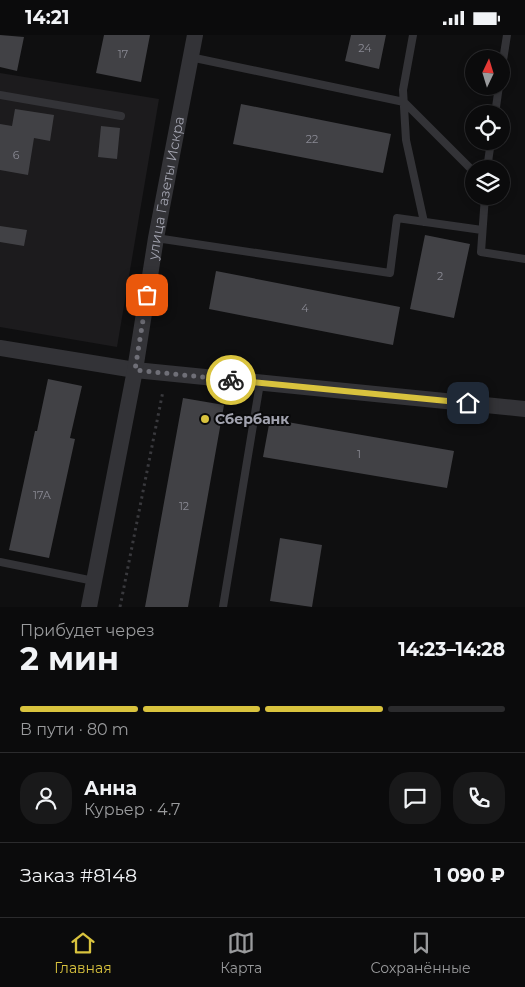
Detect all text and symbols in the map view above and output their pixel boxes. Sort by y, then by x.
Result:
text: 14:21 [25,6,69,29]
house number: 24 [358,41,372,55]
house number: 17 [118,47,128,61]
north arrow [465,50,510,95]
map controls [465,50,510,205]
button: locate [465,105,510,150]
street label: улица Газеты Искра [144,115,188,262]
house number: 22 [306,132,318,146]
house number: 6 [13,148,20,162]
button: layers [465,160,510,205]
house number: 2 [437,269,443,283]
pin [126,274,168,316]
icon: bag [133,281,161,309]
house number: 4 [301,301,309,315]
courier [206,355,256,405]
icon: bike [217,366,245,394]
pin [447,382,489,424]
icon: home [454,389,482,417]
place label: Сбербанк [215,410,289,428]
marker: Сбербанк [199,413,211,425]
house number: 1 [357,447,361,461]
house number: 17А [33,488,52,502]
house number: 12 [179,499,189,513]
text: Прибудет через [20,621,155,640]
text: 14:23–14:28 [398,638,505,661]
text: 2 мин [20,639,119,678]
text: В пути · 80 m [20,720,129,739]
button: person [20,772,72,824]
button: chat [389,772,441,824]
button: phone [453,772,505,824]
text: Анна [84,777,137,800]
text: Курьер · 4.7 [84,800,181,819]
text: Заказ #8148 [20,864,137,887]
text: 1 090 ₽ [434,864,505,887]
tab: Главная [54,929,112,977]
tab: Карта [220,929,262,977]
tab: Сохранённые [371,929,471,977]

